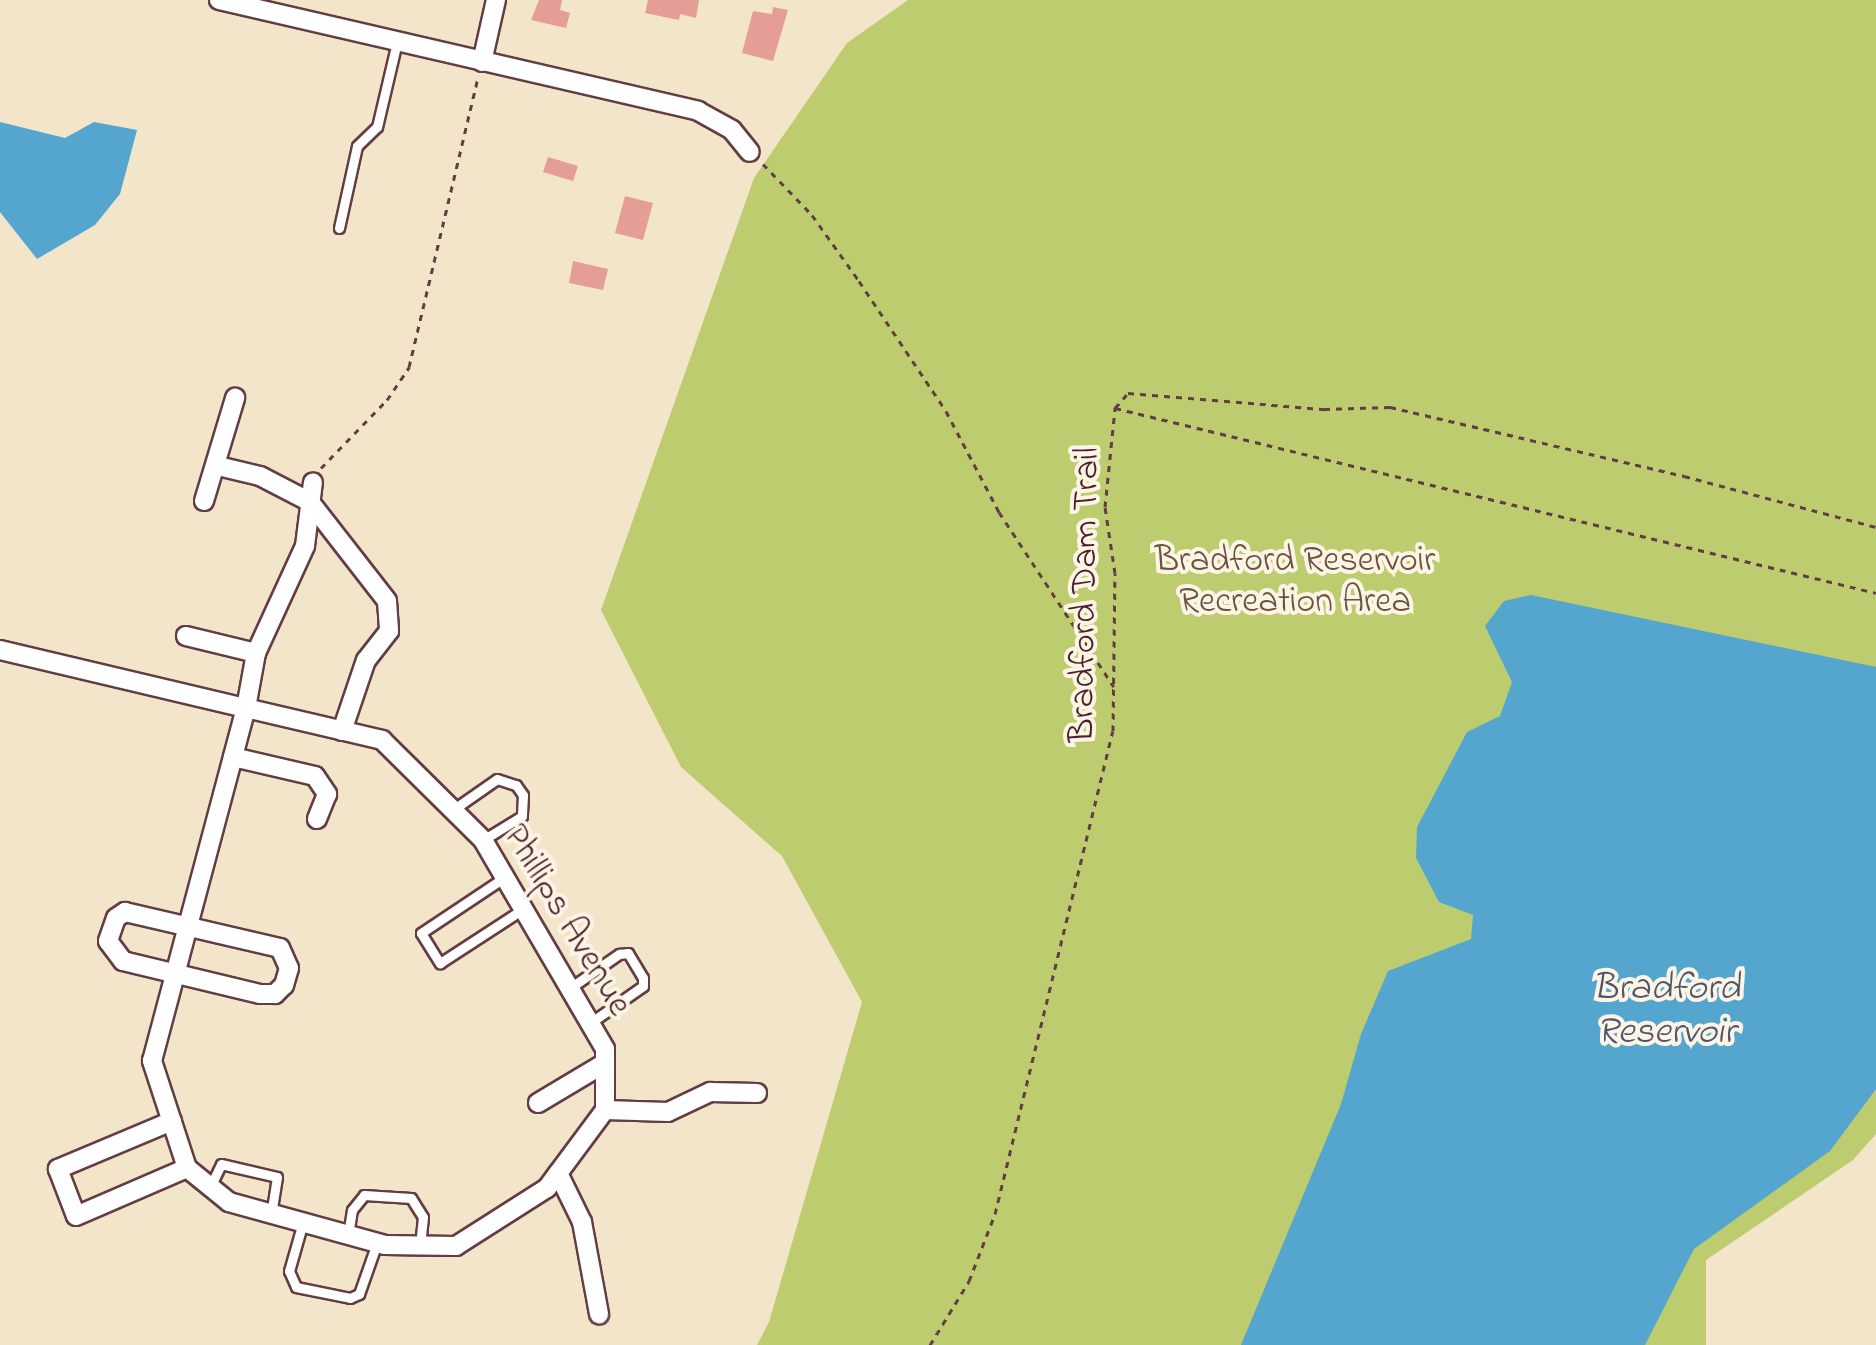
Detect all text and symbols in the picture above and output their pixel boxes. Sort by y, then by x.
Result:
street label: Bradford Dam Trail [1062,447,1110,743]
park label: Bradford Reservoir Recreation Area [1155,539,1435,624]
street label: Phillips Avenue [492,818,640,1024]
water label: Bradford Reservoir [1592,967,1740,1056]

